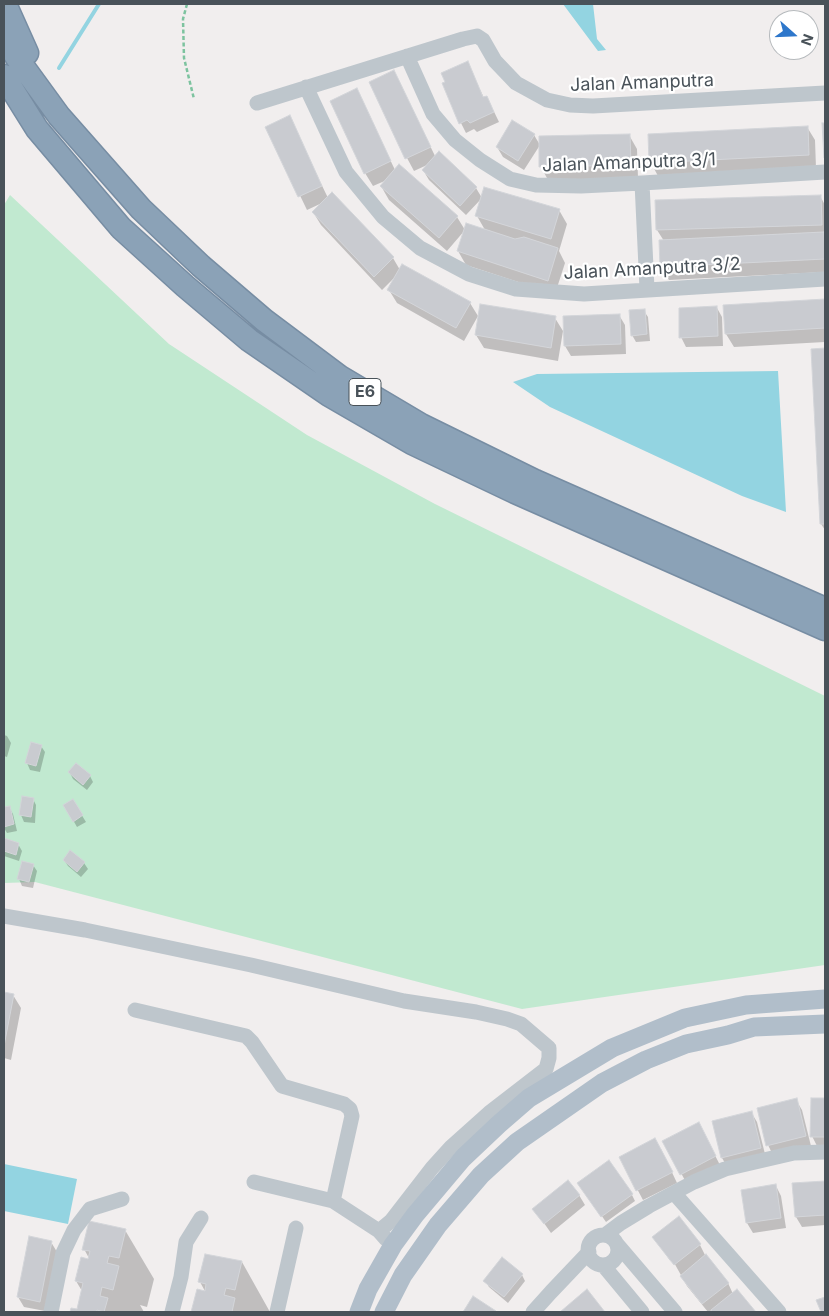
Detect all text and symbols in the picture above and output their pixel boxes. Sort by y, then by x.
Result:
north arrow [769,10,819,60]
text: N [798,32,817,48]
street label: Jalan Amanputra [570,70,714,96]
street label: Jalan Amanputra 3/1 [542,149,716,177]
street label: Jalan Amanputra 3/2 [563,254,741,284]
road number: E6 [349,378,381,406]

